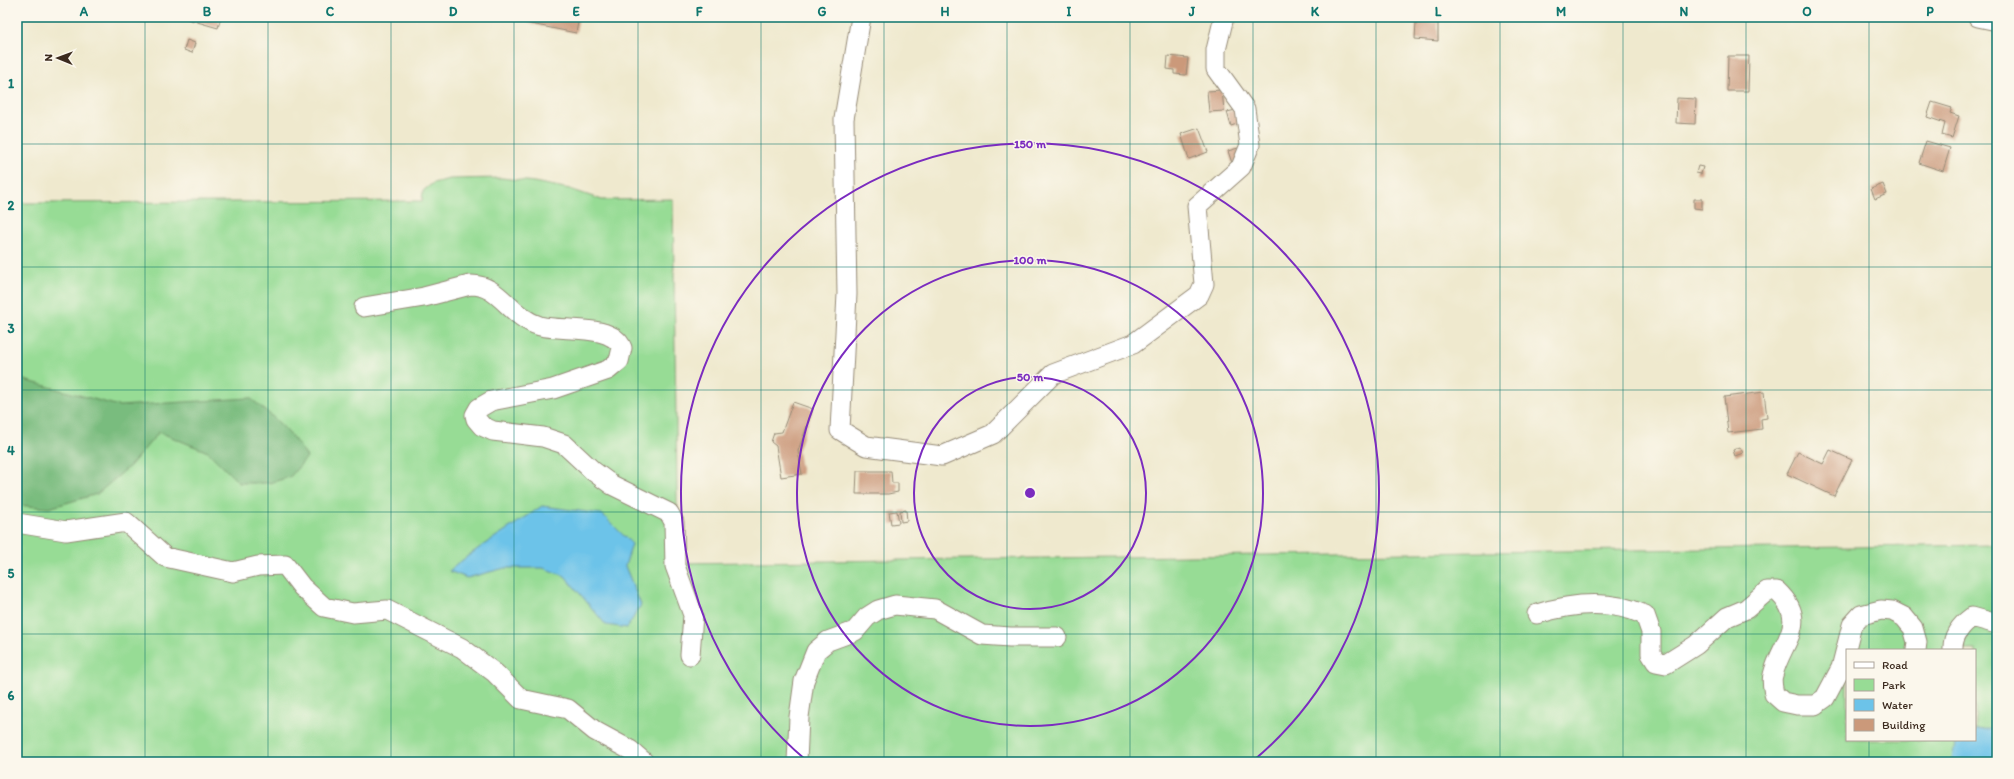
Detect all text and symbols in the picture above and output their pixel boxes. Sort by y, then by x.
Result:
text: A [79,4,89,19]
text: B [203,4,212,19]
text: C [326,4,335,19]
text: D [449,4,458,19]
text: E [572,4,580,19]
text: F [696,4,703,19]
text: G [818,4,827,19]
text: H [941,4,950,19]
text: I [1067,4,1072,19]
text: J [1188,4,1196,19]
text: K [1311,4,1320,19]
text: L [1435,4,1442,19]
text: M [1556,4,1566,19]
text: N [1680,4,1689,19]
text: O [1802,4,1812,19]
text: P [1926,4,1934,19]
north arrow [38,38,78,78]
text: N [42,54,55,62]
text: 1 [8,76,14,91]
text: 150 m [1014,137,1047,151]
text: 2 [8,198,15,213]
text: 100 m [1013,253,1047,267]
text: 3 [7,321,15,336]
text: 50 m [1017,370,1044,384]
text: 4 [7,443,15,458]
centre of rings [1023,486,1037,500]
text: 5 [8,566,15,581]
legend [1846,649,1976,741]
text: Road [1882,658,1908,672]
text: Park [1882,678,1906,692]
text: 6 [8,688,15,703]
text: Water [1882,698,1913,712]
text: Building [1882,718,1926,732]

